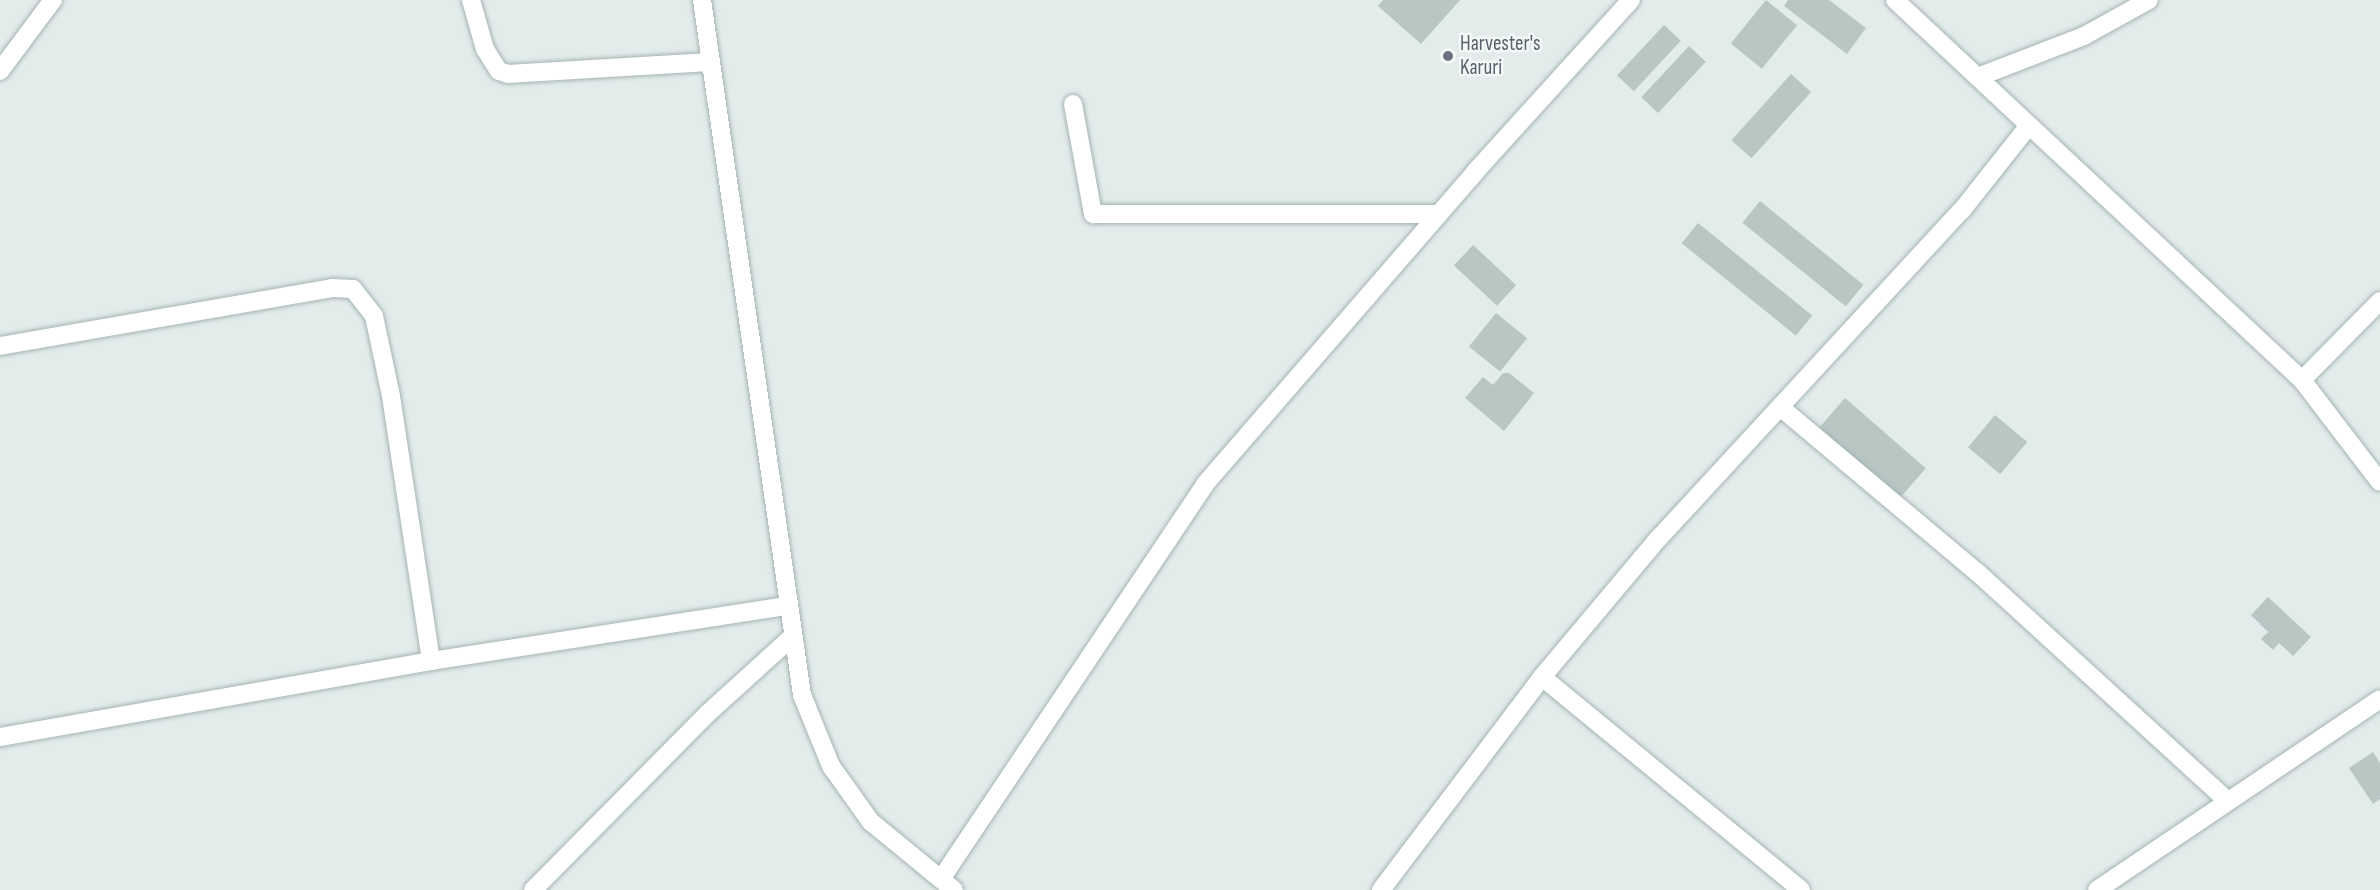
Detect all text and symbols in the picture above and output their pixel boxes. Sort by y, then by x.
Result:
place label: Harvester's Karuri [1460,31,1541,81]
marker: Harvester's Karuri [1441,49,1455,63]

